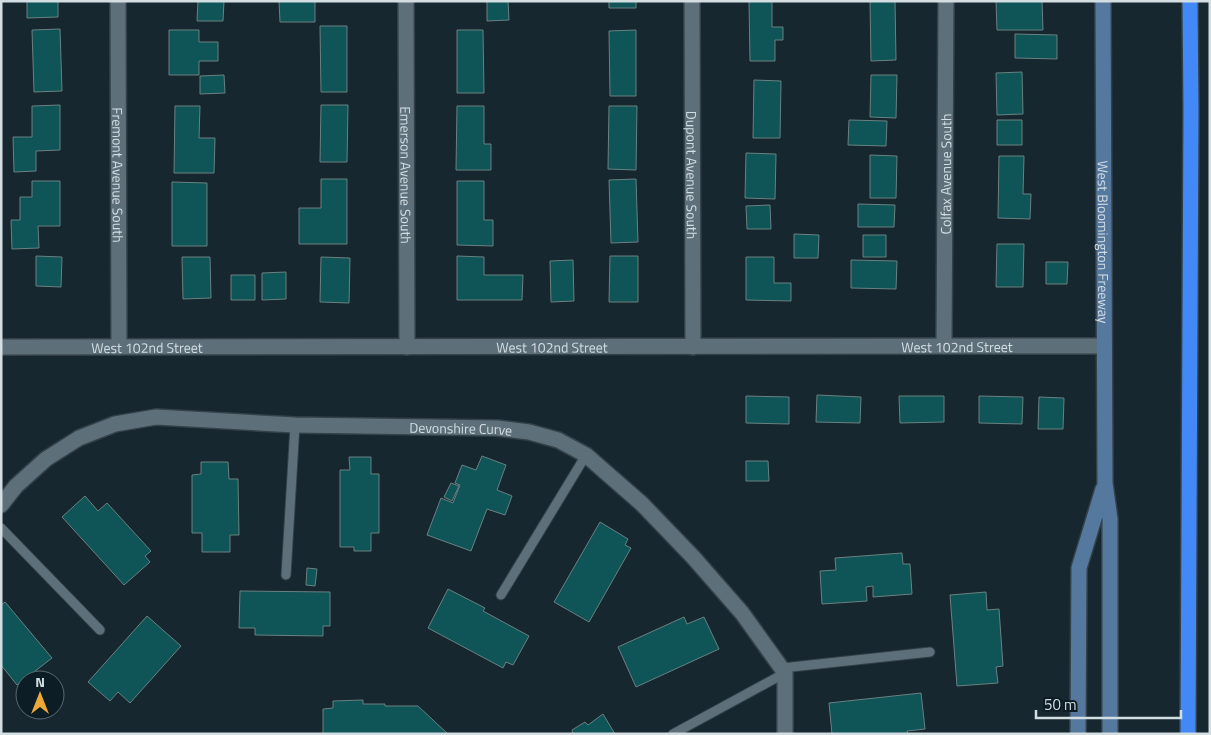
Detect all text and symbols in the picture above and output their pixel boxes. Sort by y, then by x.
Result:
street label: Emerson Avenue South [396,106,417,244]
street label: Fremont Avenue South [108,107,129,243]
street label: Dupont Avenue South [682,111,703,239]
street label: Colfax Avenue South [934,113,956,235]
street label: West Bloomington Freeway [1093,160,1115,324]
street label: West 102nd Street [91,336,203,357]
street label: West 102nd Street [496,336,608,357]
street label: West 102nd Street [901,336,1013,357]
street label: Devonshire Curve [409,416,514,440]
north arrow [15,670,65,720]
text: N [35,671,45,692]
scale bar [1036,688,1181,720]
text: 50 m [1044,693,1077,716]

